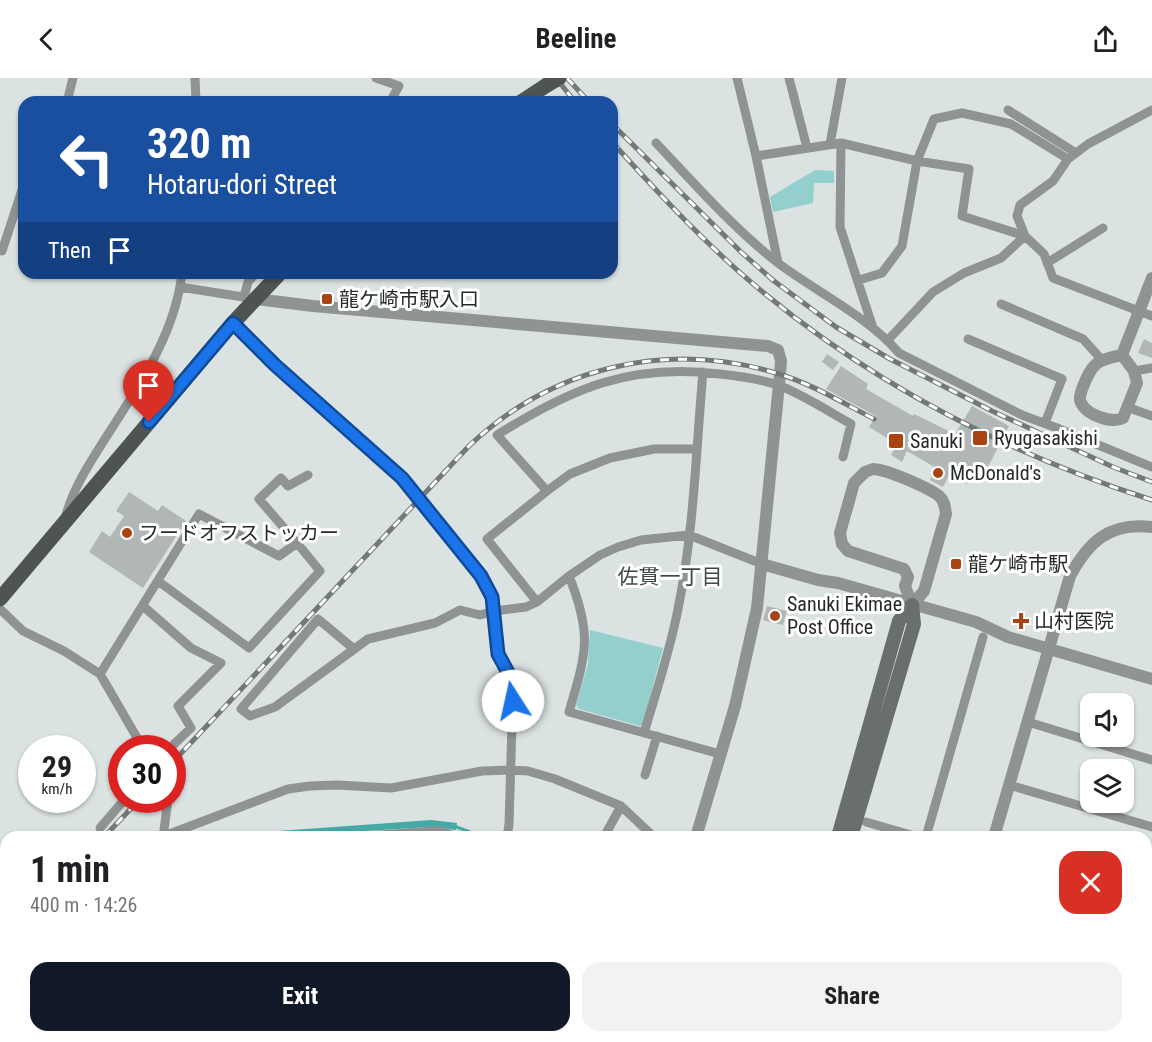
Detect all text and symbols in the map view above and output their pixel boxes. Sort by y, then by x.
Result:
icon: back [30,23,63,56]
text: Beeline [536,23,616,55]
icon: share [1089,23,1122,56]
text: 320 m [147,119,252,168]
icon: left [48,120,126,198]
text: Hotaru-dori Street [147,169,337,201]
icon: arrive [103,234,136,267]
text: Then [48,238,91,263]
place label: 龍ケ崎市駅入口 [339,287,479,311]
marker: 龍ケ崎市駅入口 [320,292,334,306]
pin [123,360,174,422]
icon: arrive [132,369,165,402]
place label: Ryugasakishi [994,426,1098,450]
place label: Sanuki [910,429,963,453]
marker: Ryugasakishi [971,429,989,447]
marker: Sanuki [887,432,905,450]
place label: McDonald's [950,461,1041,485]
marker: McDonald's [931,466,945,480]
place label: フードオフストッカー [139,521,339,545]
marker: フードオフストッカー [120,526,134,540]
place label: 龍ケ崎市駅 [968,552,1068,576]
marker: 龍ケ崎市駅 [949,557,963,571]
district label: 佐貫一丁目 [618,565,723,589]
place label: Sanuki Ekimae Post Office [787,592,902,639]
marker: Sanuki Ekimae Post Office [768,609,782,623]
place label: 山村医院 [1034,609,1114,633]
marker: 山村医院 [1012,612,1030,630]
position arrow [481,669,545,733]
map controls [1080,693,1134,813]
button: sound [1080,693,1134,747]
speed limit sign: 30 [108,735,186,813]
text: 29 [42,749,72,784]
button: layers [1080,759,1134,813]
text: km/h [42,780,72,798]
text: 1 min [30,849,110,891]
button: close [1059,851,1122,914]
text: 400 m · 14:26 [30,893,137,917]
button: Exit [30,962,570,1031]
button: Share [582,962,1122,1031]

